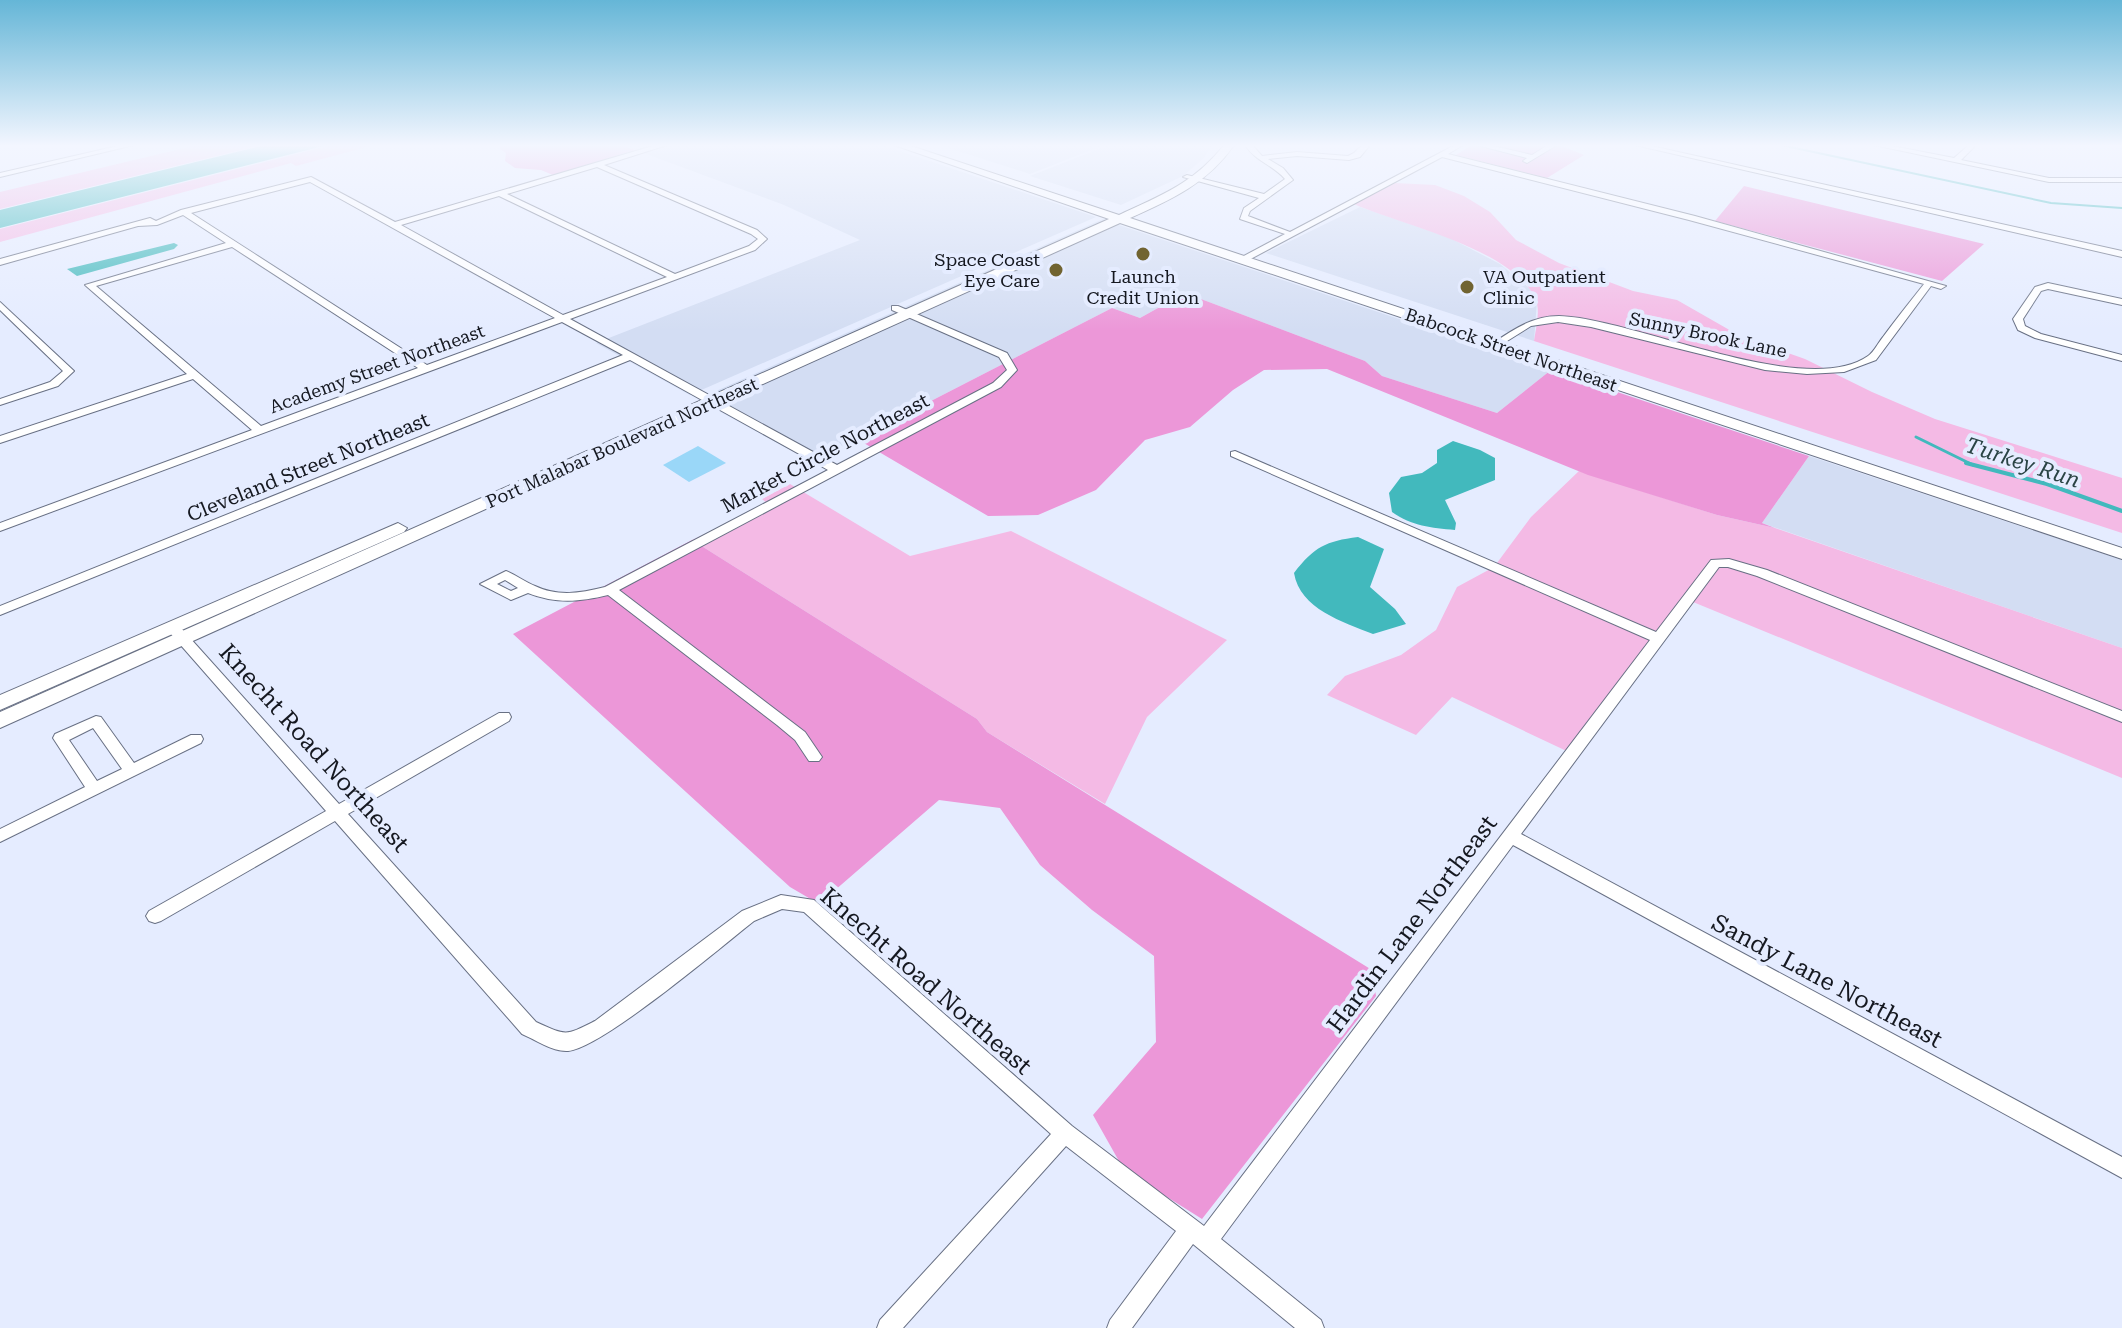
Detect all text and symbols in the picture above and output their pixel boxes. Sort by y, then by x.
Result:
marker: Launch Credit Union [1134,245,1152,263]
place label: Space Coast Eye Care [934,249,1040,291]
marker: Space Coast Eye Care [1047,261,1065,279]
place label: Launch Credit Union [1087,266,1200,308]
place label: VA Outpatient Clinic [1483,266,1606,308]
marker: VA Outpatient Clinic [1458,278,1476,296]
street label: Babcock Street Northeast [1402,303,1620,396]
street label: Sunny Brook Lane [1627,308,1789,361]
street label: Academy Street Northeast [266,320,488,417]
street label: Port Malabar Boulevard Northeast [483,373,761,512]
street label: Market Circle Northeast [717,388,933,518]
street label: Cleveland Street Northeast [183,407,433,527]
water label: Turkey Run [1962,432,2083,493]
street label: Knecht Road Northeast [213,638,415,858]
street label: Hardin Lane Northeast [1321,810,1503,1038]
street label: Knecht Road Northeast [815,882,1037,1080]
street label: Sandy Lane Northeast [1707,908,1947,1054]

